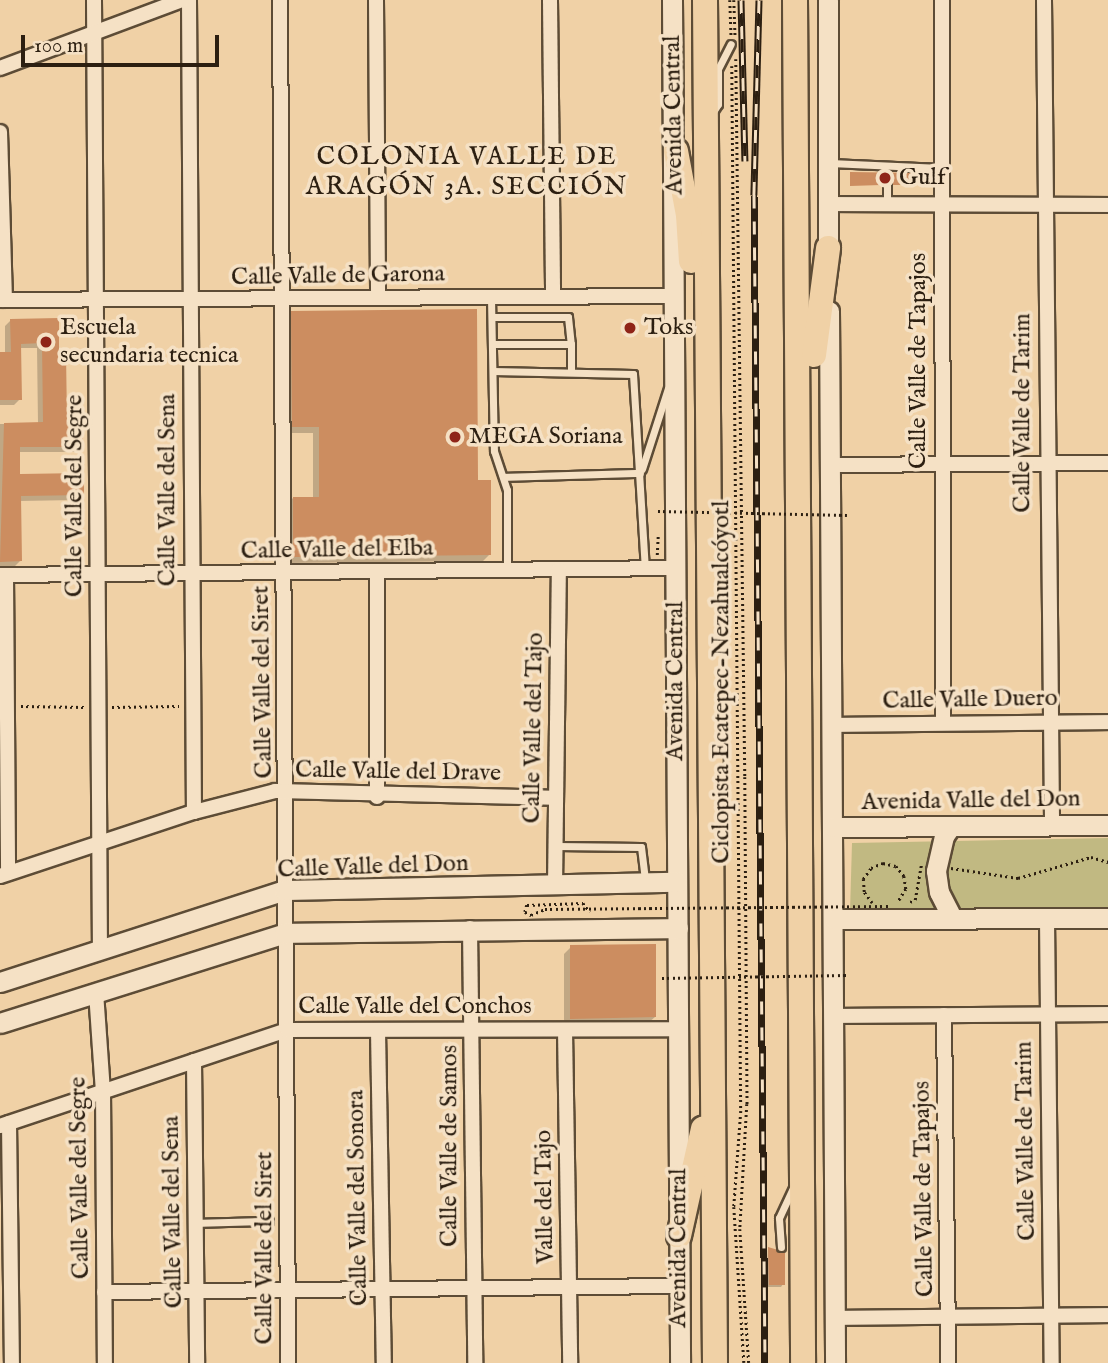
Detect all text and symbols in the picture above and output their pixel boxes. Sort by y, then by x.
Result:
scale bar [24,21,222,65]
text: 100 m [34,33,83,60]
street label: Avenida Central [658,35,690,195]
district label: COLONIA VALLE DE ARAGÓN 3A. SECCIÓN [308,141,626,202]
place label: Gulf [899,164,946,192]
marker: Gulf [877,170,893,186]
street label: Calle Valle de Tapajos [905,253,933,469]
street label: Calle Valle de Garona [231,260,445,292]
street label: Calle Valle de Tarim [1009,313,1037,513]
place label: Escuela secundaria tecnica [60,314,238,370]
place label: Toks [644,314,693,342]
marker: Toks [622,320,638,336]
marker: Escuela secundaria tecnica [38,334,54,350]
street label: Calle Valle del Sena [154,394,182,586]
street label: Calle Valle del Segre [61,395,89,597]
place label: MEGA Soriana [469,423,623,451]
marker: MEGA Soriana [447,429,463,445]
street label: Ciclopista Ecatepec-Nezahualcóyotl [708,500,736,864]
street label: Calle Valle del Elba [240,534,434,566]
street label: Calle Valle del Siret [247,585,279,779]
street label: Avenida Central [662,601,690,761]
street label: Calle Valle del Tajo [518,632,550,824]
street label: Calle Valle Duero [882,684,1058,716]
street label: Calle Valle del Drave [295,756,501,788]
street label: Avenida Valle del Don [861,785,1081,817]
street label: Calle Valle del Don [277,849,469,885]
street label: Calle Valle del Conchos [298,993,532,1021]
street label: Calle Valle de Tarim [1010,1041,1042,1241]
street label: Calle Valle de Samos [436,1045,464,1247]
street label: Calle Valle del Segre [64,1077,96,1279]
street label: Calle Valle de Tapajos [908,1081,940,1297]
street label: Calle Valle del Sonora [342,1090,374,1306]
street label: Calle Valle del Sena [157,1115,189,1309]
street label: Valle del Tajo [529,1130,561,1264]
street label: Calle Valle del Siret [251,1151,279,1345]
street label: Avenida Central [665,1168,693,1328]

